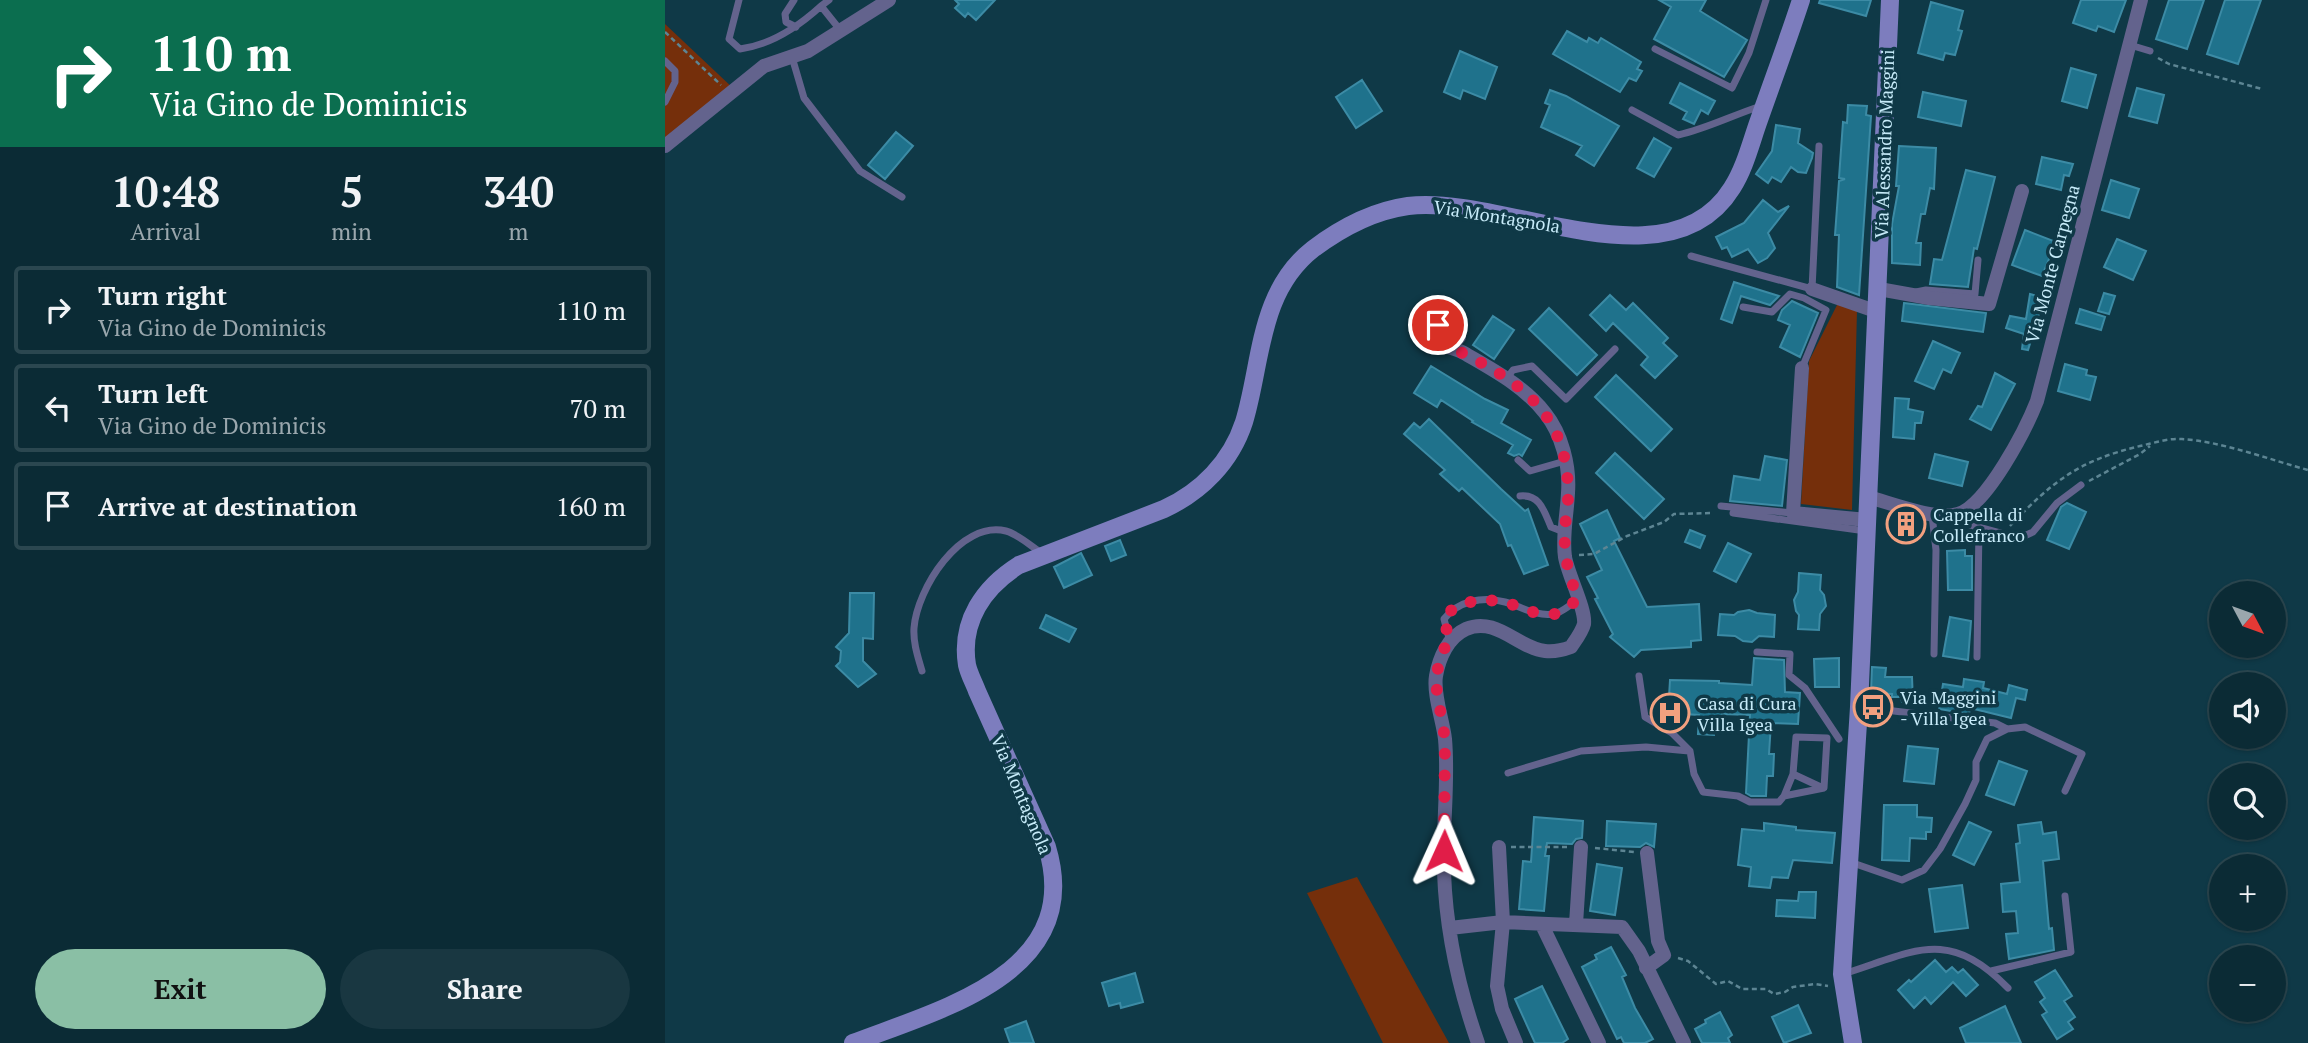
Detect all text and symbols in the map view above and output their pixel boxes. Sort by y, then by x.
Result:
text: 110 m [150,20,292,85]
icon: right [35,28,126,119]
street label: Via Alessandro Maggini [1869,49,1899,239]
text: Via Gino de Dominicis [150,83,468,125]
text: 10:48 [111,163,220,219]
text: 5 [340,163,363,219]
text: 340 [483,163,554,219]
street label: Via Monte Carpegna [2019,182,2085,346]
street label: Via Montagnola [1432,194,1562,238]
text: Arrival [130,216,201,247]
text: min [331,216,372,247]
text: m [508,216,528,247]
text: Turn right [98,278,227,312]
icon: right [39,291,77,329]
text: 110 m [556,293,626,327]
pin [1408,295,1468,355]
icon: arrive [1419,306,1457,344]
text: Via Gino de Dominicis [98,312,326,343]
text: Turn left [98,376,208,410]
icon: left [39,389,77,427]
text: 70 m [570,391,626,425]
text: Via Gino de Dominicis [98,410,326,441]
icon: arrive [39,487,77,525]
text: Arrive at destination [98,489,357,523]
text: 160 m [556,489,626,523]
place label: Cappella di Collefranco [1933,502,2025,547]
building icon: Cappella di Collefranco [1885,503,1927,545]
north arrow [2209,581,2285,658]
map controls [2209,581,2286,1022]
button: sound [2209,672,2286,749]
place label: Via Maggini - Villa Igea [1900,685,1996,730]
bus stop icon: Via Maggini - Villa Igea [1852,686,1894,728]
place label: Casa di Cura Villa Igea [1697,691,1797,736]
hospital icon: Casa di Cura Villa Igea [1649,692,1691,734]
street label: Via Montagnola [986,730,1058,858]
button: search [2209,763,2286,840]
position arrow [1407,814,1481,888]
button: + [2209,854,2286,931]
button: − [2209,945,2286,1022]
button: Exit [35,949,326,1029]
button: Share [340,949,630,1029]

